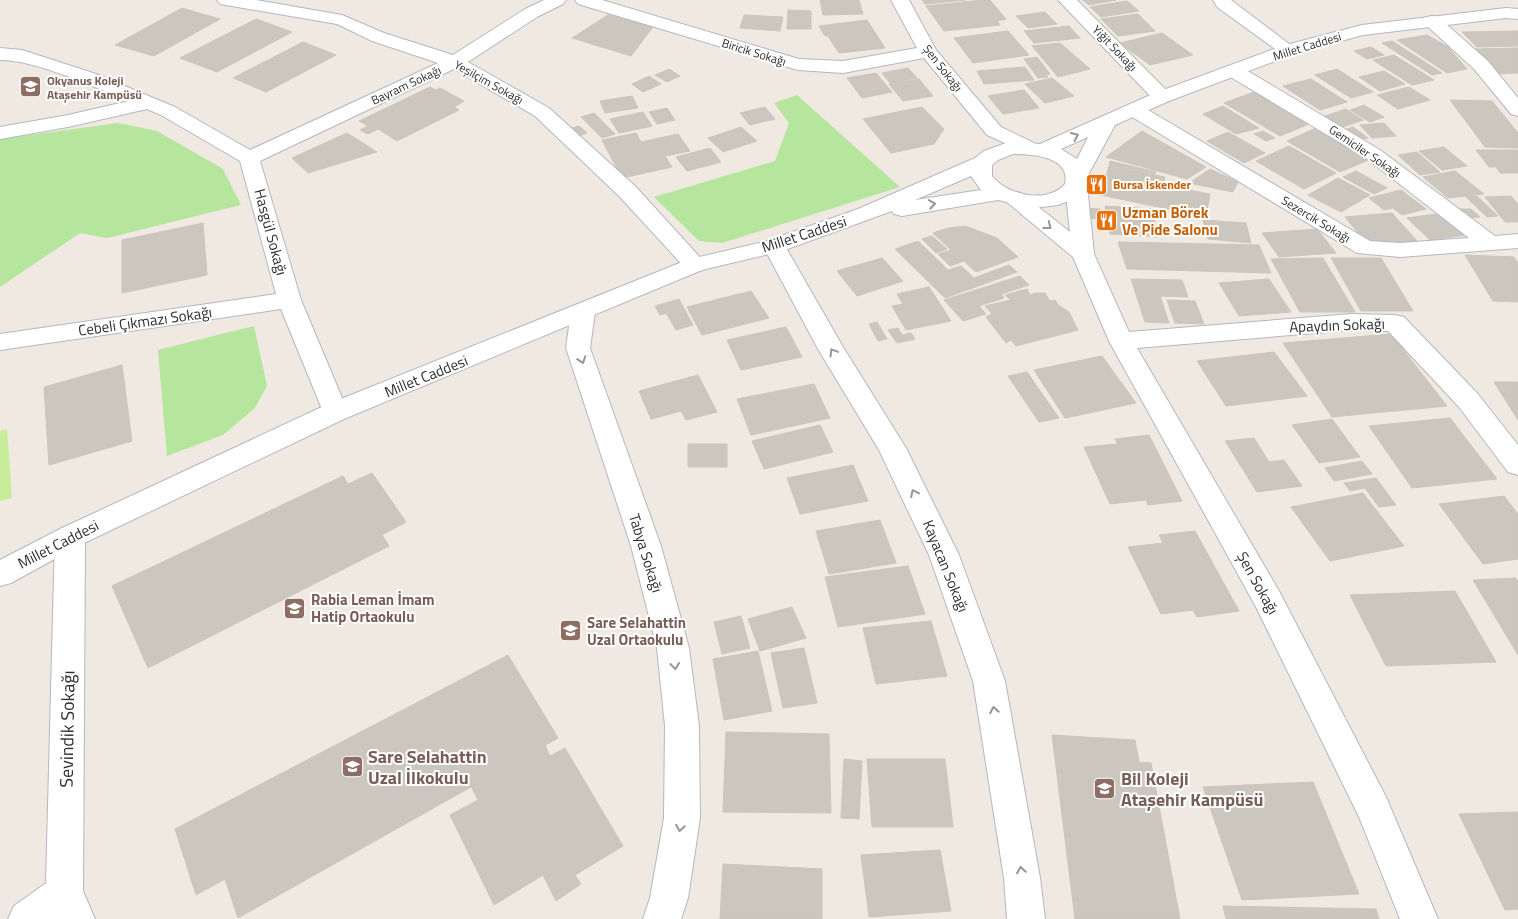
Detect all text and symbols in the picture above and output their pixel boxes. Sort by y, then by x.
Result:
street label: Yiğit Sokağı [1088,21,1142,75]
street label: Millet Caddesi [1270,27,1344,65]
street label: Biricik Sokağı [719,33,789,71]
street label: Şen Sokağı [919,40,967,96]
street label: Yeşilçim Sokağı [451,55,527,109]
street label: Bayram Sokağı [368,60,444,110]
place label: Okyanus Koleji Ataşehir Kampüsü [47,71,142,104]
school or university icon: Okyanus Koleji Ataşehir Kampüsü [19,75,43,99]
street label: Gemiciler Sokağı [1325,120,1405,182]
one-way arrow [1070,131,1079,142]
restaurant icon: Bursa İskender [1085,172,1109,196]
place label: Bursa İskender [1113,175,1191,194]
street label: Hasgül Sokağı [248,186,294,278]
street label: Sezercik Sokağı [1278,191,1354,247]
one-way arrow [928,199,936,210]
place label: Uzman Börek Ve Pide Salonu [1122,201,1218,241]
street label: Millet Caddesi [758,209,850,259]
restaurant icon: Uzman Börek Ve Pide Salonu [1094,209,1118,233]
one-way arrow [1042,220,1052,229]
street label: Cebeli Çıkmazı Sokağı [77,300,213,342]
street label: Apaydın Sokağı [1289,312,1385,338]
street label: Millet Caddesi [381,349,471,403]
one-way arrow [830,349,840,358]
one-way arrow [577,355,587,364]
one-way arrow [910,489,920,498]
street label: Tabya Sokağı [623,511,669,595]
street label: Millet Caddesi [13,514,103,574]
street label: Kayacan Sokağı [917,516,975,616]
street label: Şen Sokağı [1231,547,1285,619]
place label: Rabia Leman İmam Hatip Ortaokulu [311,588,435,628]
school or university icon: Rabia Leman İmam Hatip Ortaokulu [283,596,307,620]
place label: Sare Selahattin Uzal Ortaokulu [587,611,686,651]
school or university icon: Sare Selahattin Uzal Ortaokulu [559,619,583,643]
one-way arrow [669,662,680,670]
street label: Sevindik Sokağı [52,670,82,788]
one-way arrow [989,706,999,715]
place label: Sare Selahattin Uzal İlkokulu [368,743,487,791]
school or university icon: Sare Selahattin Uzal İlkokulu [340,754,364,778]
place label: Bil Koleji Ataşehir Kampüsü [1121,765,1263,813]
school or university icon: Bil Koleji Ataşehir Kampüsü [1093,776,1117,800]
one-way arrow [675,824,686,832]
one-way arrow [1016,866,1026,875]

